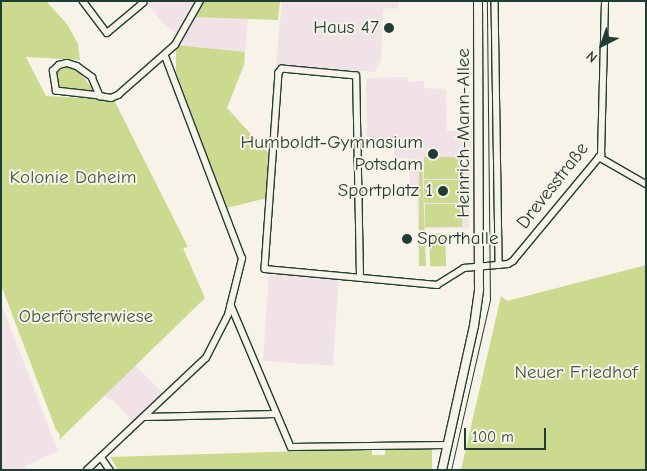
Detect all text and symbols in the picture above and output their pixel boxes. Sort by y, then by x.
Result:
place label: Haus 47 [313,17,379,39]
north arrow [577,20,627,70]
marker: Haus 47 [383,22,395,34]
text: N [583,47,601,66]
street label: Heinrich-Mann-Allee [453,48,475,218]
place label: Humboldt-Gymnasium Potsdam [241,132,423,176]
street label: Drevesstraße [512,138,594,234]
marker: Humboldt-Gymnasium Potsdam [427,148,439,160]
park label: Kolonie Daheim [9,167,137,189]
place label: Sportplatz 1 [338,180,433,202]
marker: Sportplatz 1 [437,185,449,197]
place label: Sporthalle [417,228,498,250]
marker: Sporthalle [401,233,413,245]
park label: Oberförsterwiese [19,306,153,328]
park label: Neuer Friedhof [514,362,638,384]
scale bar [467,418,550,450]
text: 100 m [472,428,514,446]

